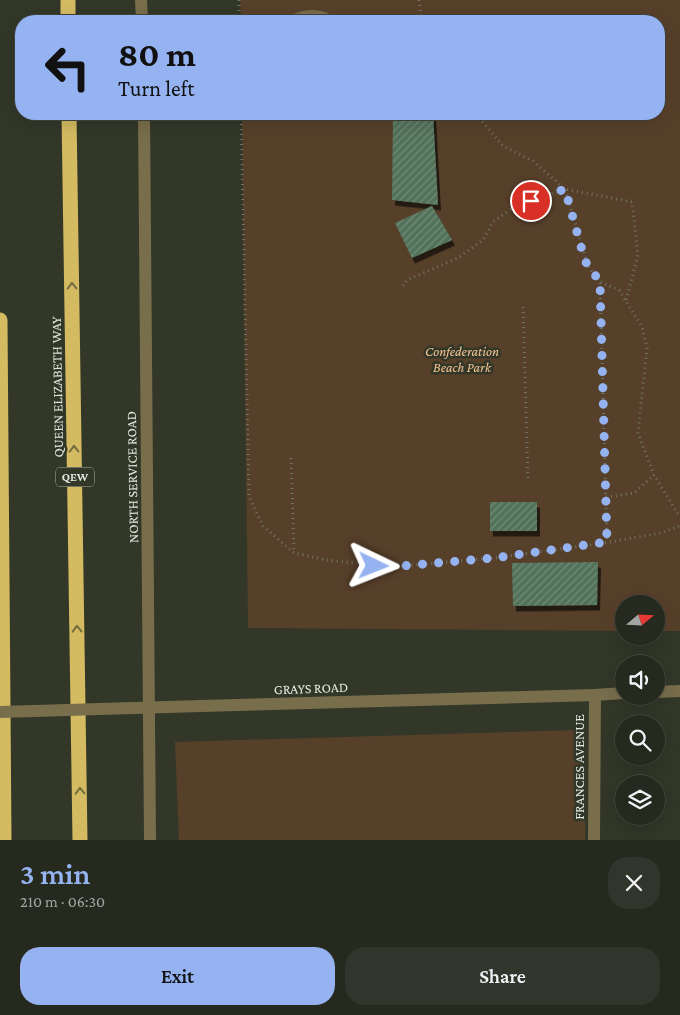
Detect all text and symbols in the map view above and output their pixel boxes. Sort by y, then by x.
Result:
icon: left [35,35,100,100]
text: 80 m [118,35,196,74]
text: Turn left [118,76,195,101]
pin [510,180,552,222]
icon: arrive [517,187,545,215]
one-way arrow [67,282,77,290]
street label: QUEEN ELIZABETH WAY [48,316,66,458]
park label: Confederation Beach Park [425,343,499,375]
street label: NORTH SERVICE ROAD [123,411,141,543]
one-way arrow [69,445,80,453]
road number: QEW [56,468,94,487]
position arrow [347,539,399,591]
north arrow [615,595,665,645]
map controls [615,595,665,825]
one-way arrow [72,625,82,632]
button: sound [615,655,665,705]
street label: GRAYS ROAD [274,679,348,697]
street label: FRANCES AVENUE [571,714,587,820]
button: search [615,715,665,765]
button: layers [615,775,665,825]
one-way arrow [75,787,85,795]
text: 3 min [20,857,90,890]
button: close [608,857,660,909]
text: 210 m · 06:30 [20,893,105,910]
button: Exit [20,947,335,1005]
button: Share [345,947,660,1005]

